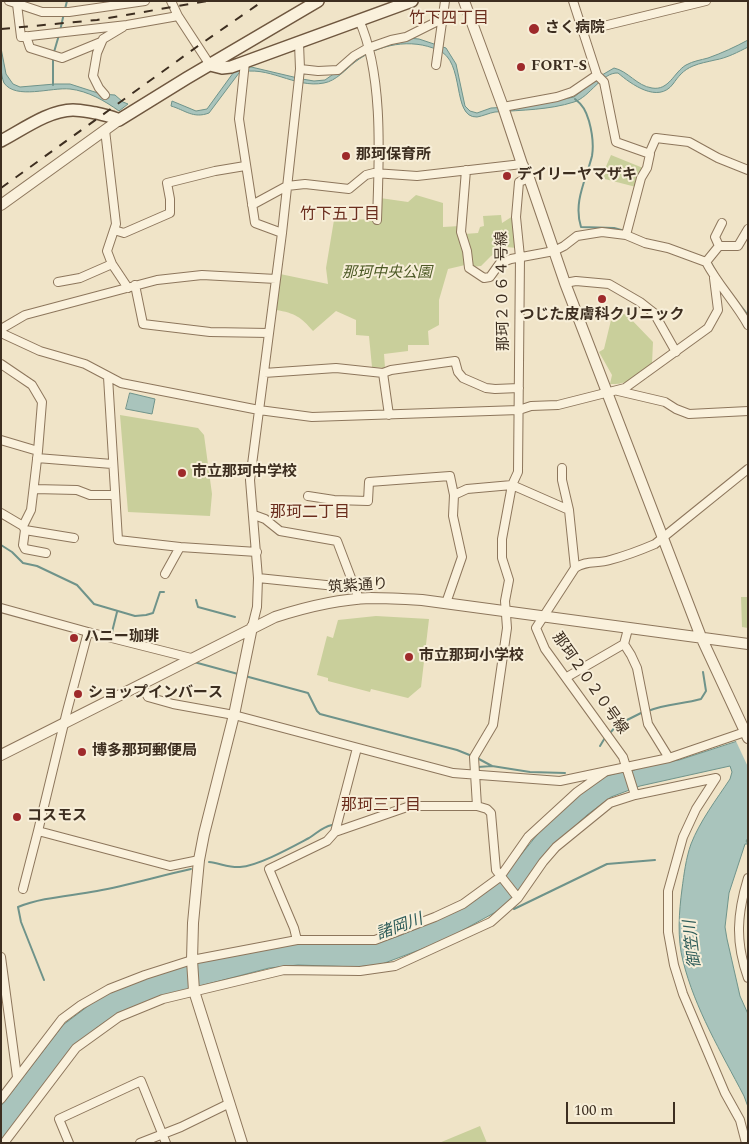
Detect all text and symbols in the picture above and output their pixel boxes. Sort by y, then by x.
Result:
district label: 竹下四丁目 [409,10,489,30]
place label: さく病院 [545,20,605,38]
marker: さく病院 [527,22,541,36]
place label: FORT-S [531,58,587,76]
marker: FORT-S [515,61,527,73]
place label: 那珂保育所 [356,147,431,165]
marker: 那珂保育所 [340,150,352,162]
place label: デイリーヤマザキ [517,167,637,185]
marker: デイリーヤマザキ [501,170,513,182]
district label: 竹下五丁目 [300,206,380,226]
street label: 那珂２０６４号線 [494,231,514,351]
park label: 那珂中央公園 [342,265,432,283]
marker: つじた皮膚科クリニック [596,293,608,305]
place label: つじた皮膚科クリニック [520,307,684,325]
place label: 市立那珂中学校 [192,464,297,482]
marker: 市立那珂中学校 [176,467,188,479]
district label: 那珂二丁目 [270,504,350,524]
street label: 筑紫通り [327,576,389,598]
place label: ハニー珈琲 [84,629,159,647]
street label: 那珂２０２０号線 [547,630,631,738]
marker: ハニー珈琲 [68,632,80,644]
place label: 市立那珂小学校 [419,648,524,666]
marker: 市立那珂小学校 [403,651,415,663]
place label: ショップインバース [88,685,223,703]
marker: ショップインバース [72,688,84,700]
place label: 博多那珂郵便局 [92,743,197,761]
marker: 博多那珂郵便局 [76,746,88,758]
district label: 那珂三丁目 [341,797,421,817]
place label: コスモス [27,808,87,826]
marker: コスモス [11,811,23,823]
water label: 諸岡川 [374,911,426,945]
water label: 御笠川 [682,919,706,969]
scale bar [569,1092,678,1124]
text: 100 m [574,1099,613,1122]

